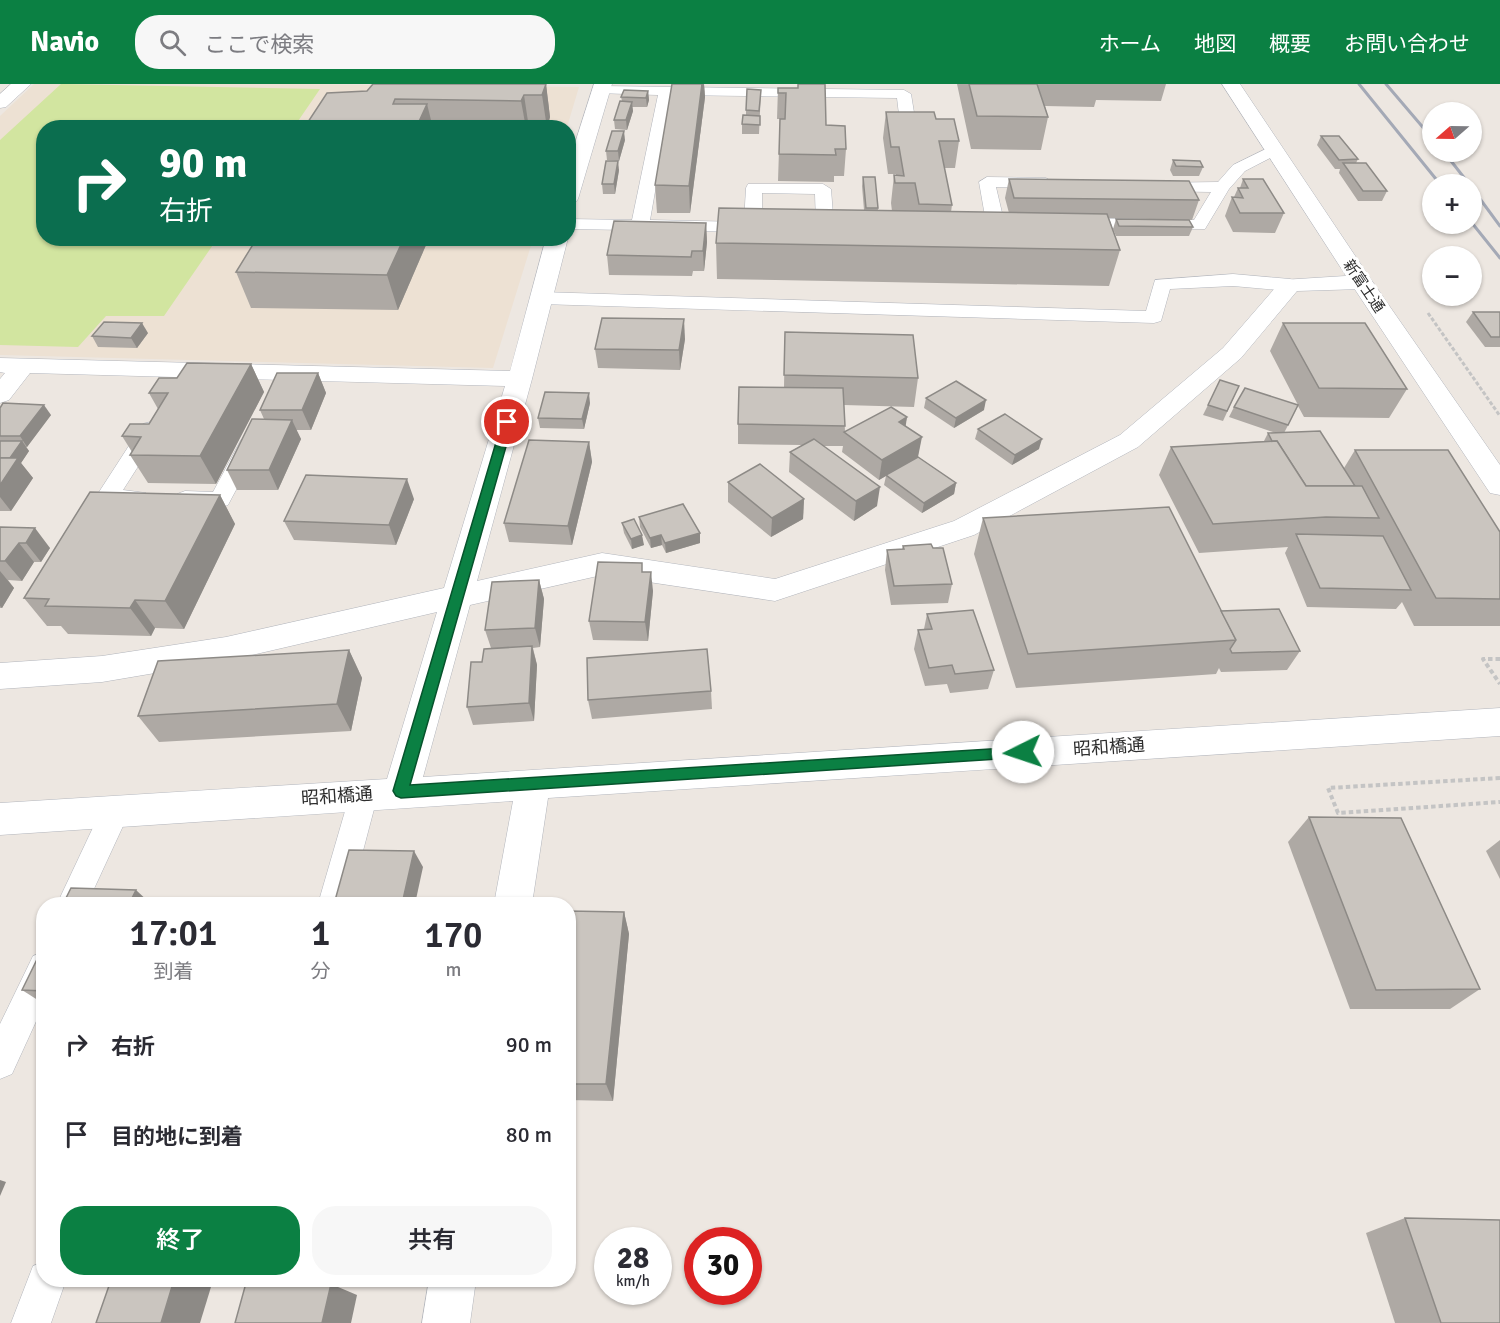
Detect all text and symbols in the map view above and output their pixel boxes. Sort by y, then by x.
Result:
search box [135,15,555,69]
text: Navio [30,25,99,59]
icon: search [156,26,189,59]
text: ここで検索 [204,31,314,58]
text: ホーム [1099,31,1161,57]
text: 地図 [1194,31,1236,57]
text: 概要 [1269,31,1311,57]
text: お問い合わせ [1344,31,1470,57]
north arrow [1422,102,1482,162]
map controls [1422,102,1482,306]
text: 90 m [159,138,248,189]
icon: right [60,144,138,222]
button: + [1422,174,1482,234]
text: 右折 [159,195,213,228]
button: − [1422,246,1482,306]
street label: 新富士通 [1340,256,1388,316]
pin [481,396,532,447]
icon: arrive [490,405,523,438]
position arrow [991,720,1055,784]
street label: 昭和橋通 [1072,734,1146,760]
street label: 昭和橋通 [300,783,374,809]
text: 17:01 [129,911,217,956]
text: 1 [311,911,331,956]
text: 170 [424,913,483,958]
text: m [445,957,461,982]
text: 到着 [153,959,193,984]
text: 分 [311,959,331,984]
icon: right [60,1028,93,1061]
text: 90 m [506,1031,552,1058]
text: 右折 [111,1033,155,1060]
icon: arrive [60,1118,93,1151]
text: 80 m [506,1121,552,1148]
text: 目的地に到着 [111,1123,243,1150]
button: 終了 [60,1206,300,1275]
button: 共有 [312,1206,552,1275]
speed limit sign: 30 [684,1227,762,1305]
text: 28 [617,1240,649,1277]
text: km/h [616,1272,650,1290]

